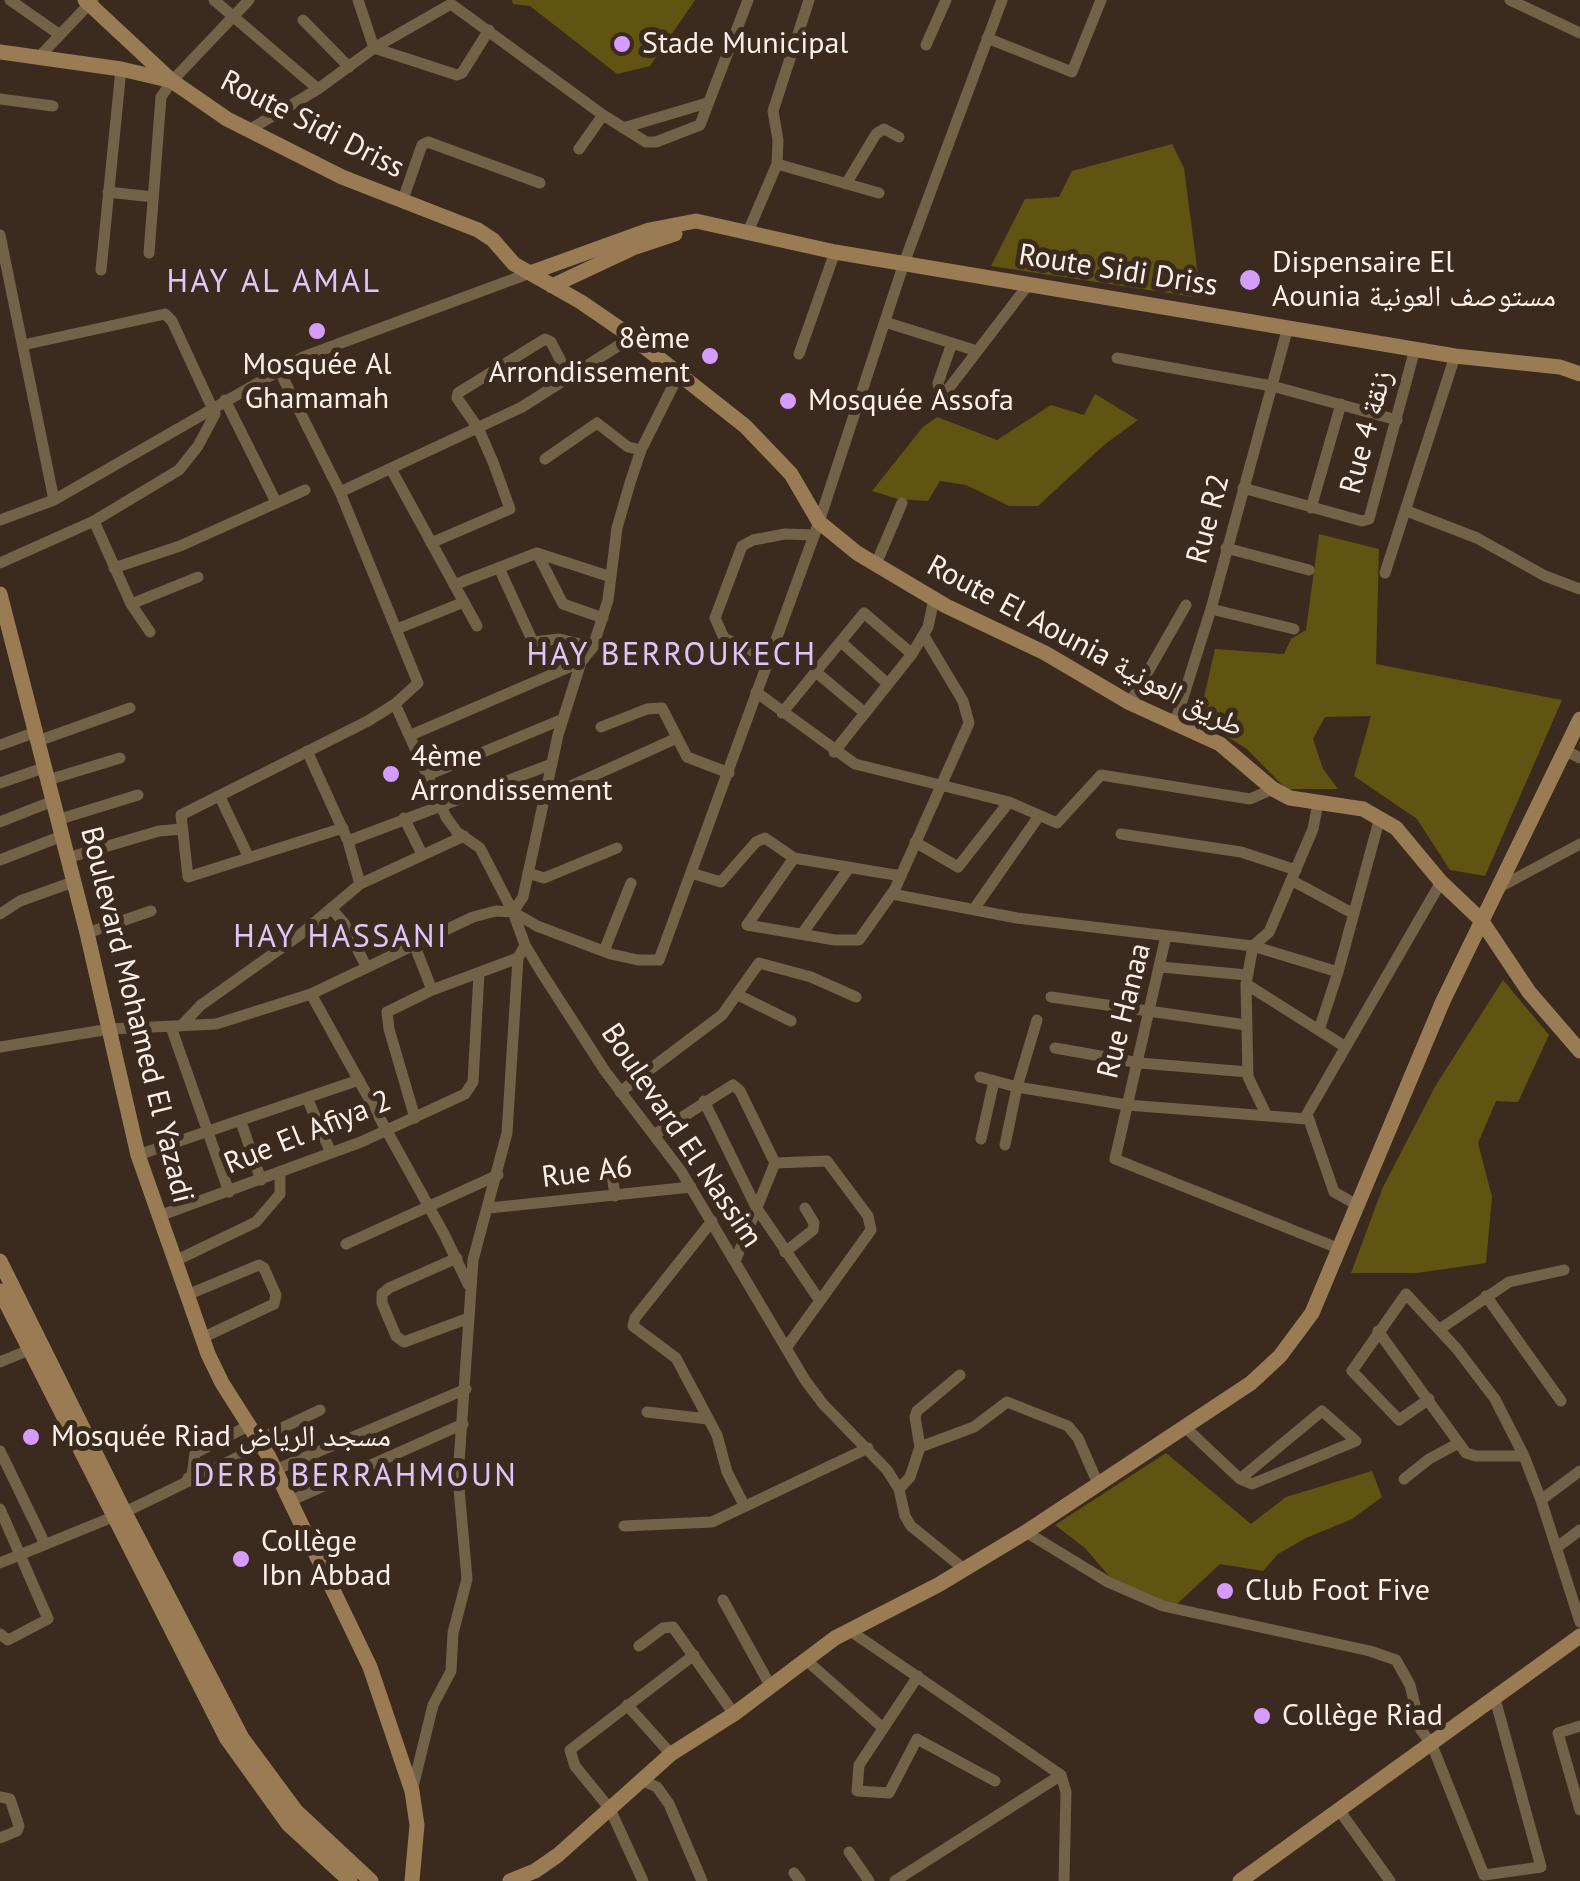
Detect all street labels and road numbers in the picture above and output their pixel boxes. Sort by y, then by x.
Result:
street label: Route Sidi Driss [214,63,410,187]
street label: Route Sidi Driss [1016,237,1220,305]
street label: Rue 4 زنقة [1333,366,1401,498]
street label: Rue R2 [1180,470,1238,568]
street label: Route El Aounia طريق العونية [921,548,1249,746]
street label: Boulevard Mohamed El Yazadi [72,823,200,1207]
street label: Rue Hanaa [1091,940,1159,1082]
street label: Boulevard El Nassim [593,1017,769,1255]
street label: Rue El Afiya 2 [219,1083,397,1183]
street label: Rue A6 [540,1150,634,1196]

